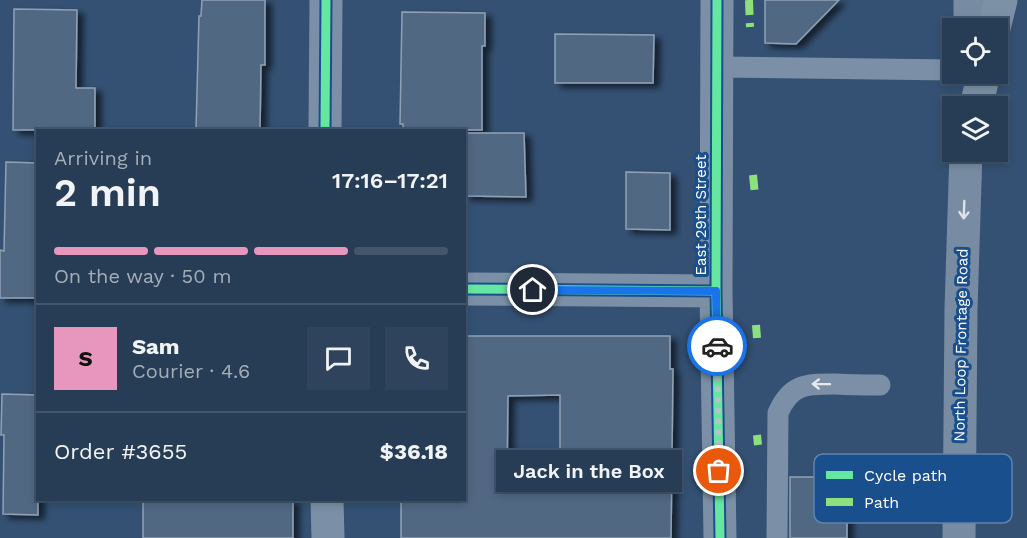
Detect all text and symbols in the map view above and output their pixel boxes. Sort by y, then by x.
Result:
map controls [942,18,1008,162]
button: locate [942,18,1008,84]
button: layers [942,96,1008,162]
text: Arriving in [54,146,152,170]
street label: East 29th Street [692,154,710,276]
text: 17:16–17:21 [332,168,448,193]
text: 2 min [54,170,161,215]
one-way arrow [958,199,970,219]
street label: North Loop Frontage Road [950,248,972,442]
text: On the way · 50 m [54,264,232,288]
pin [507,264,558,315]
icon: home [516,273,549,306]
courier [687,316,747,376]
button: chat [307,327,370,390]
button: phone [385,327,448,390]
icon: car [701,330,734,363]
text: Sam [132,334,180,359]
text: S [78,346,93,371]
text: Courier · 4.6 [132,359,250,383]
one-way arrow [812,378,832,390]
text: Order #3655 [54,439,187,464]
text: $36.18 [380,439,448,464]
pin [693,445,744,496]
callout: Jack in the Box [497,450,683,492]
icon: bag [702,454,735,487]
legend [814,454,1012,523]
text: Jack in the Box [513,459,665,483]
text: Cycle path [864,466,947,485]
text: Path [864,493,899,512]

